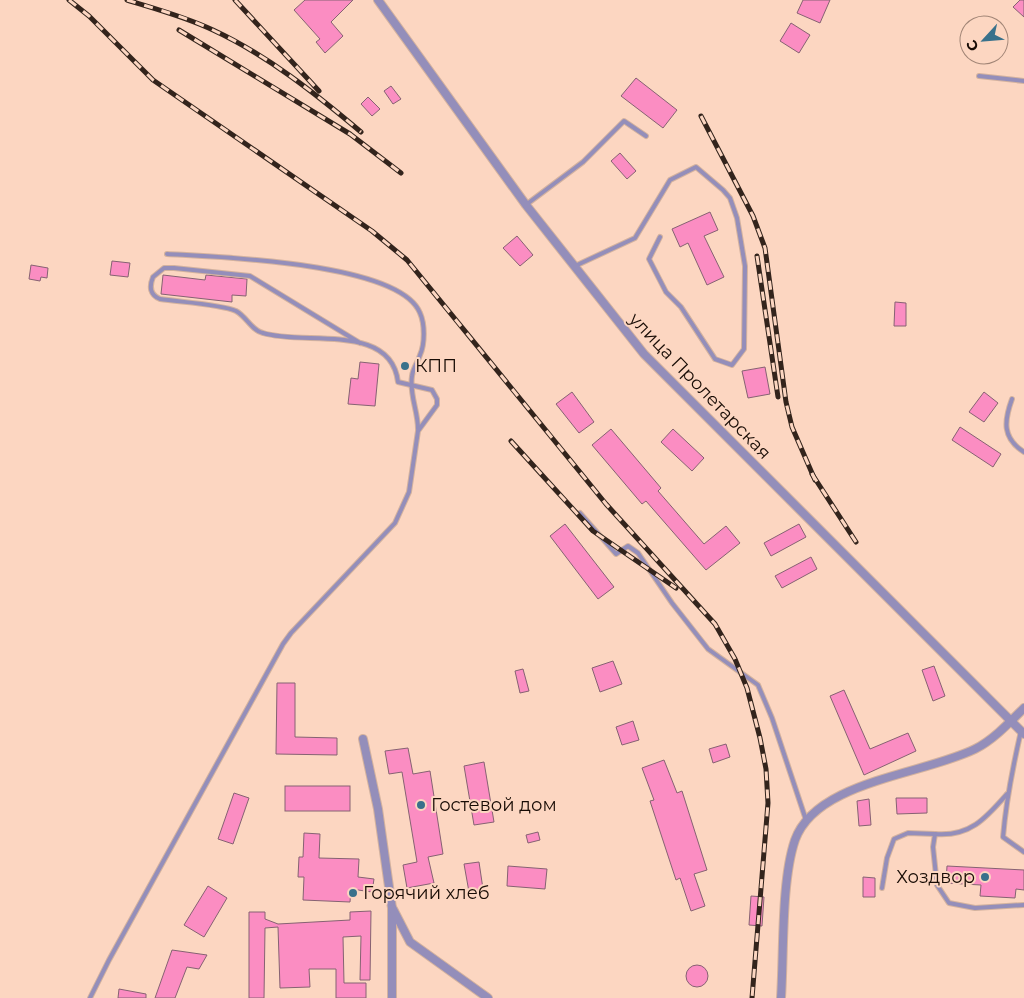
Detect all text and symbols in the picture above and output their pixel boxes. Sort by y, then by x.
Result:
north arrow [959,15,1009,65]
text: С [962,37,983,54]
street label: улица Пролетарская [624,308,776,464]
place label: КПП [415,355,457,377]
marker: КПП [399,360,411,372]
place label: Гостевой дом [431,794,557,816]
marker: Гостевой дом [415,799,427,811]
place label: Хоздвор [896,866,975,888]
marker: Хоздвор [979,871,991,883]
place label: Горячий хлеб [363,882,490,904]
marker: Горячий хлеб [347,887,359,899]

